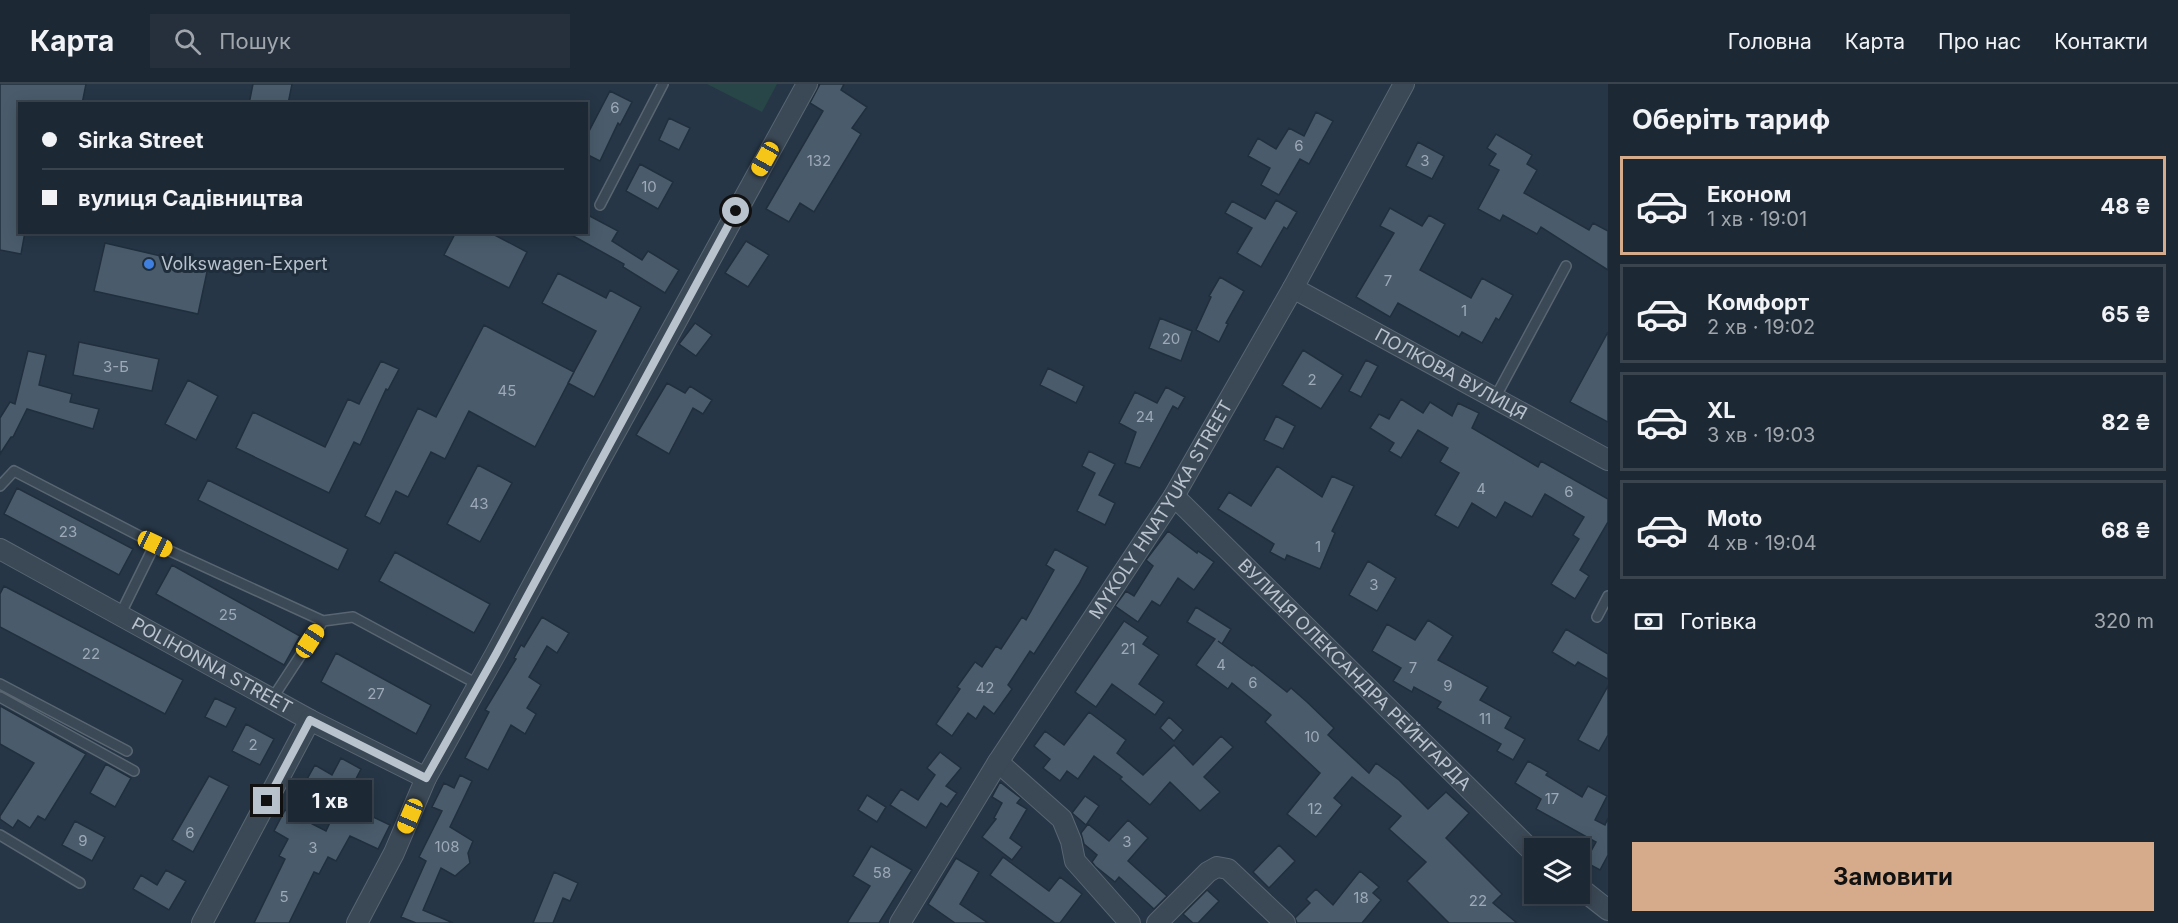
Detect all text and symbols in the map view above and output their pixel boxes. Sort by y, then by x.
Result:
search box [150,14,570,68]
text: Карта [30,24,114,58]
icon: search [171,25,204,58]
text: Пошук [219,28,291,54]
text: Головна [1728,29,1812,54]
text: Карта [1845,29,1905,54]
text: Про нас [1938,29,2021,54]
text: Контакти [2054,29,2148,54]
house number: 6 [610,98,620,117]
text: Оберіть тариф [1632,103,1830,136]
text: Sirka Street [78,127,204,153]
house number: 6 [1294,136,1304,155]
car [748,139,782,179]
house number: 132 [807,151,831,170]
house number: 3 [1420,151,1430,170]
house number: 10 [641,177,657,196]
icon: car [1635,179,1689,233]
text: Економ [1707,181,1791,207]
text: вулиця Садівництва [78,185,303,211]
text: 48 ₴ [2100,193,2151,219]
route start [722,197,749,224]
text: 1 хв · 19:01 [1707,207,1807,231]
place label: Volkswagen-Expert [161,253,328,274]
marker: Volkswagen-Expert [142,257,156,271]
house number: 7 [1384,271,1392,290]
icon: car [1635,287,1689,341]
text: Комфорт [1707,289,1809,315]
house number: 1 [1461,301,1467,320]
text: 65 ₴ [2101,301,2151,327]
text: 2 хв · 19:02 [1707,315,1815,339]
street label: ПОЛКОВА ВУЛИЦЯ [1372,324,1531,424]
house number: 20 [1162,329,1180,348]
house number: 3-Б [103,357,129,376]
house number: 2 [1307,370,1317,389]
house number: 45 [498,381,516,400]
icon: car [1635,395,1689,449]
street label: MYKOLY HNATYUKA STREET [1085,396,1237,623]
text: XL [1707,397,1736,423]
house number: 24 [1136,407,1154,426]
text: 82 ₴ [2101,409,2151,435]
text: 3 хв · 19:03 [1707,423,1815,447]
house number: 4 [1476,479,1486,498]
house number: 6 [1564,482,1574,501]
house number: 43 [470,494,488,513]
icon: car [1635,503,1689,557]
text: Moto [1707,505,1762,531]
text: 68 ₴ [2101,517,2151,543]
house number: 23 [59,522,77,541]
car [135,528,175,560]
text: 4 хв · 19:04 [1707,531,1817,555]
house number: 1 [1315,537,1321,556]
street label: ВУЛИЦЯ ОЛЕКСАНДРА РЕЙНГАРДА [1234,555,1476,794]
house number: 3 [1369,575,1379,594]
house number: 25 [219,605,237,624]
icon: cash [1632,605,1665,638]
text: Готівка [1680,608,1757,634]
text: 320 m [2094,609,2154,633]
street label: POLIHONNA STREET [128,613,296,718]
car [293,621,327,661]
house number: 21 [1120,639,1136,658]
house number: 22 [82,644,100,663]
house number: 4 [1216,655,1226,674]
house number: 7 [1409,658,1417,677]
house number: 6 [1248,673,1258,692]
house number: 9 [1443,676,1453,695]
house number: 42 [976,678,994,697]
house number: 27 [367,684,385,703]
house number: 11 [1479,709,1491,728]
house number: 10 [1304,727,1320,746]
house number: 2 [248,735,258,754]
callout: 1 хв [288,780,372,822]
route end [253,787,280,814]
text: 1 хв [312,789,348,813]
house number: 17 [1545,789,1559,808]
car [395,796,425,836]
house number: 12 [1307,799,1323,818]
house number: 6 [185,823,195,842]
house number: 9 [78,831,88,850]
house number: 3 [1122,832,1132,851]
house number: 108 [435,837,459,856]
house number: 3 [308,838,318,857]
map controls [1524,838,1590,904]
button: layers [1524,838,1590,904]
button: Замовити [1632,842,2154,911]
house number: 58 [873,863,891,882]
house number: 5 [279,887,289,906]
house number: 18 [1353,888,1369,907]
house number: 22 [1469,891,1487,910]

